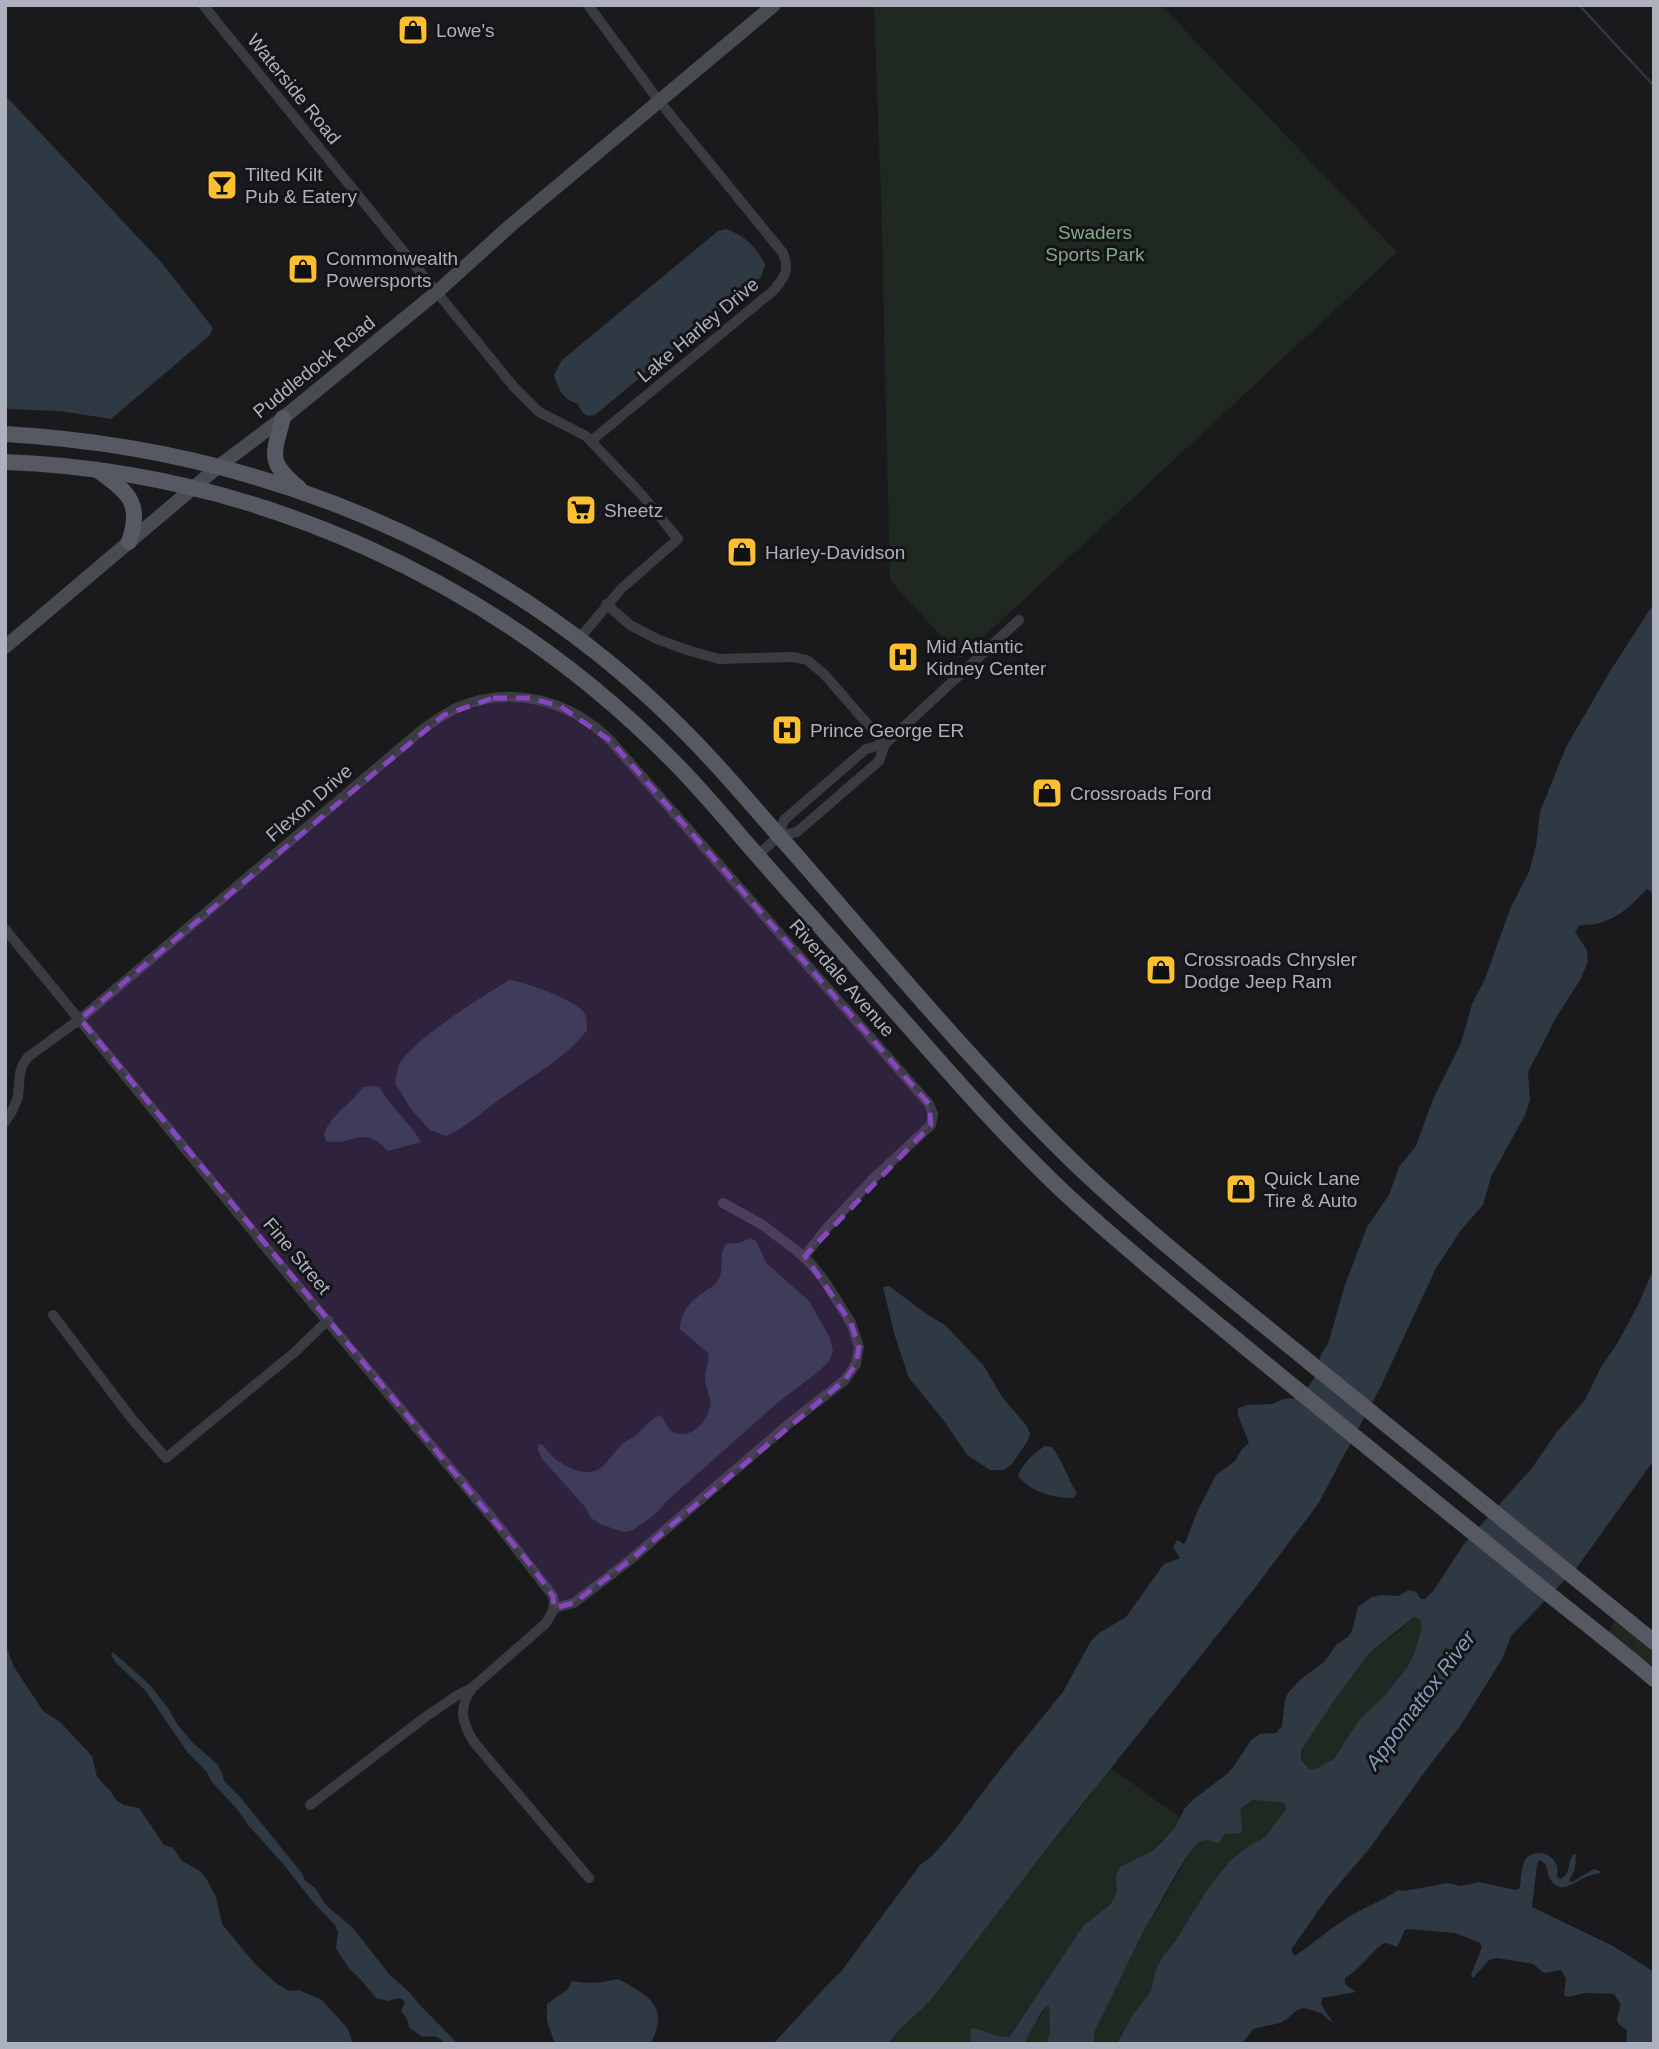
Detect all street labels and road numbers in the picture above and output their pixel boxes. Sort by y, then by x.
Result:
street label: Waterside Road [243,30,345,148]
street label: Lake Harley Drive [633,273,763,387]
street label: Puddledock Road [249,312,379,422]
street label: Flexon Drive [262,760,356,846]
street label: Riverdale Avenue [785,915,899,1041]
street label: Fine Street [259,1214,335,1299]

